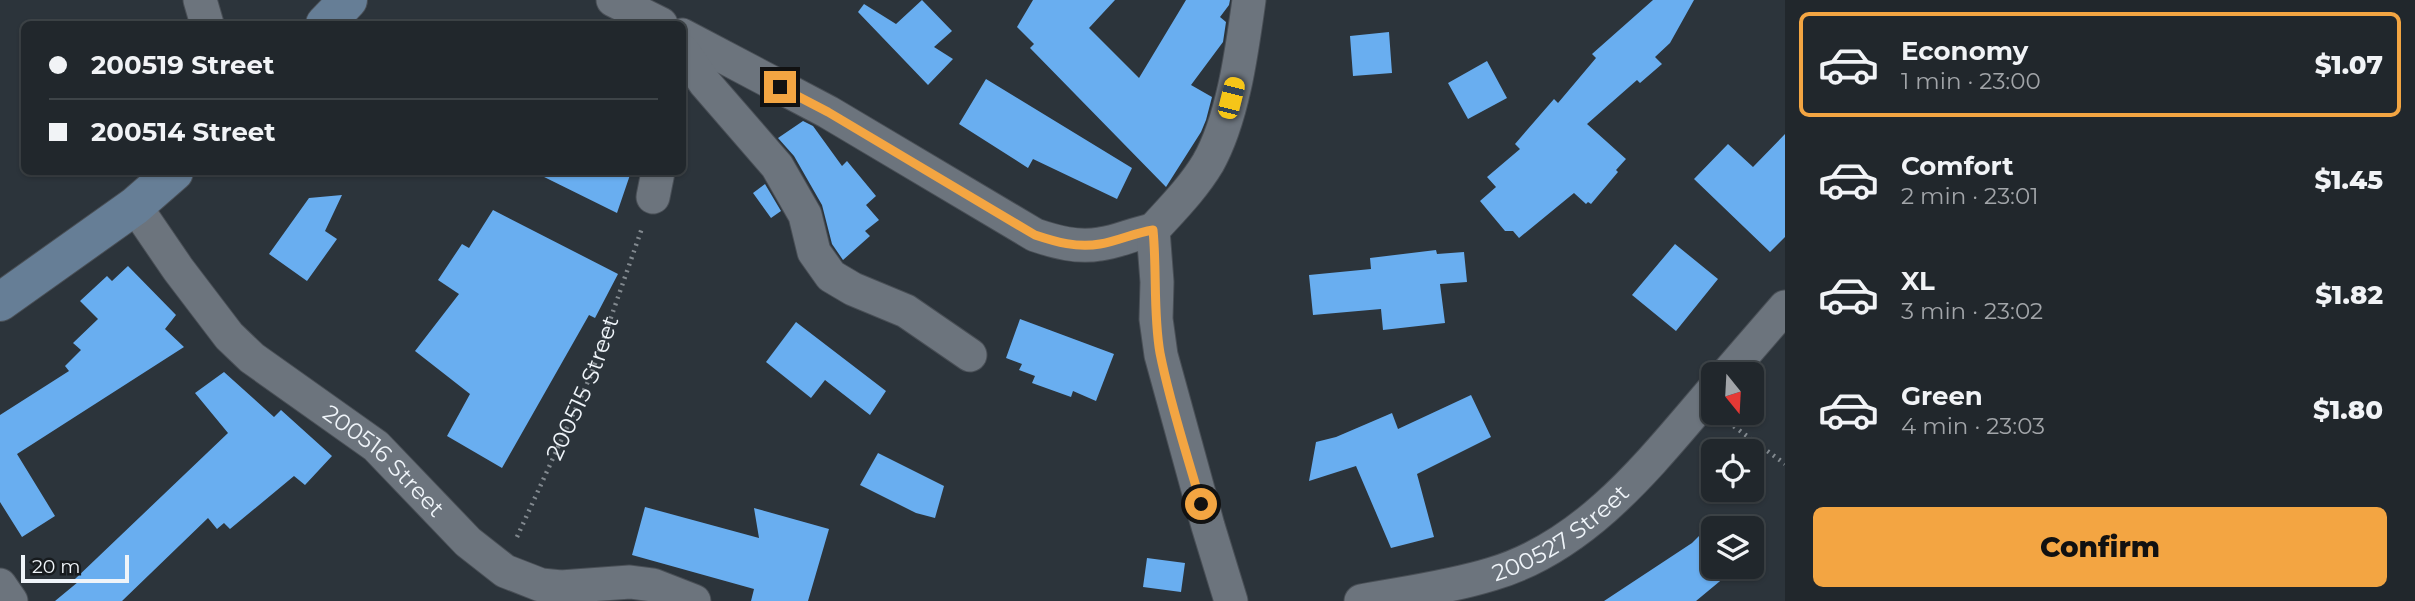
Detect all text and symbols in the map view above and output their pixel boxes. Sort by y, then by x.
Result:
icon: car [1817,33,1880,96]
text: Economy [1901,35,2028,67]
text: 200519 Street [91,49,274,81]
text: $1.07 [2315,49,2383,81]
text: 1 min · 23:00 [1901,67,2041,95]
route end [764,71,796,103]
car [1216,75,1247,121]
text: 200514 Street [91,116,276,148]
icon: car [1817,148,1880,211]
text: Comfort [1901,150,2013,182]
text: $1.45 [2314,164,2383,196]
text: 2 min · 23:01 [1901,182,2039,210]
icon: car [1817,263,1880,326]
text: XL [1901,265,1935,297]
text: $1.82 [2315,279,2383,311]
text: 3 min · 23:02 [1901,297,2043,325]
street label: 200515 Street [540,312,624,464]
north arrow [1701,362,1764,425]
map controls [1701,362,1764,579]
icon: car [1817,378,1880,441]
text: Green [1901,380,1983,412]
text: $1.80 [2313,394,2383,426]
street label: 200516 Street [318,399,450,523]
text: 4 min · 23:03 [1901,412,2045,440]
button: locate [1701,439,1764,502]
street label: 200527 Street [1489,479,1635,587]
route start [1185,488,1217,520]
button: Confirm [1813,507,2387,587]
button: layers [1701,516,1764,579]
scale bar [21,552,130,584]
text: 20 m [32,555,80,578]

